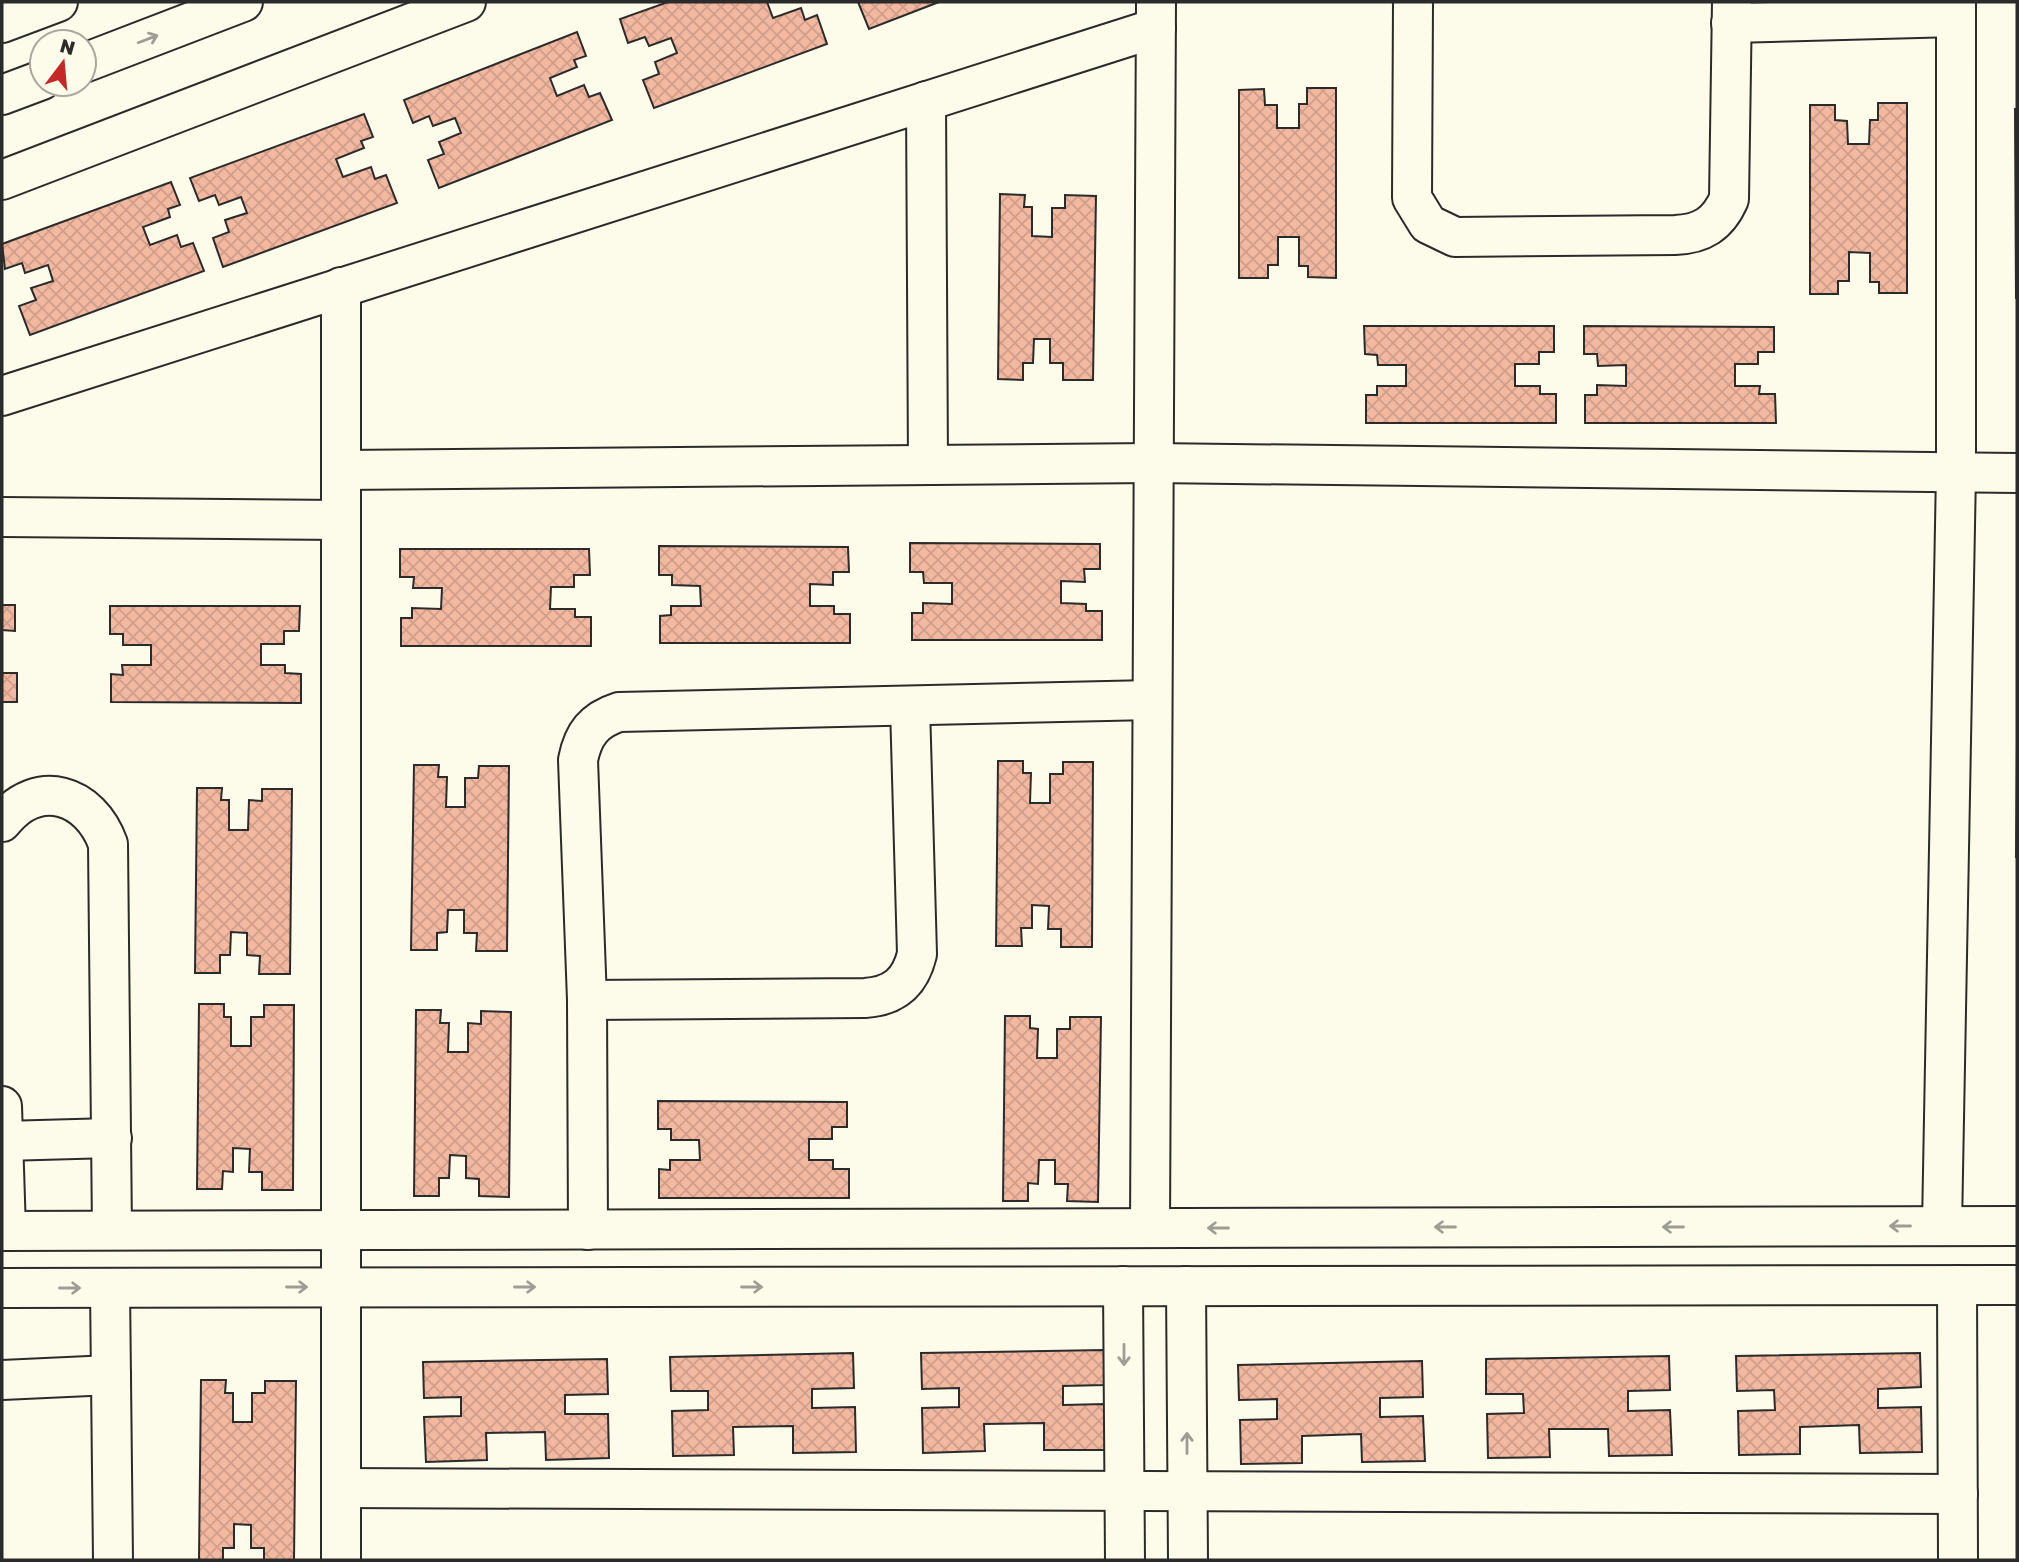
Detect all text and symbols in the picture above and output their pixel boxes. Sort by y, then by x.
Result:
north arrow [28,28,98,98]
one-way arrow [136,31,158,44]
text: N [58,33,78,59]
one-way arrow [1889,1219,1912,1233]
one-way arrow [1434,1220,1457,1234]
one-way arrow [1661,1220,1684,1234]
one-way arrow [1206,1221,1229,1235]
one-way arrow [286,1280,309,1294]
one-way arrow [513,1280,536,1294]
one-way arrow [741,1280,764,1294]
one-way arrow [58,1281,81,1295]
one-way arrow [1117,1343,1131,1366]
one-way arrow [1180,1432,1194,1455]

